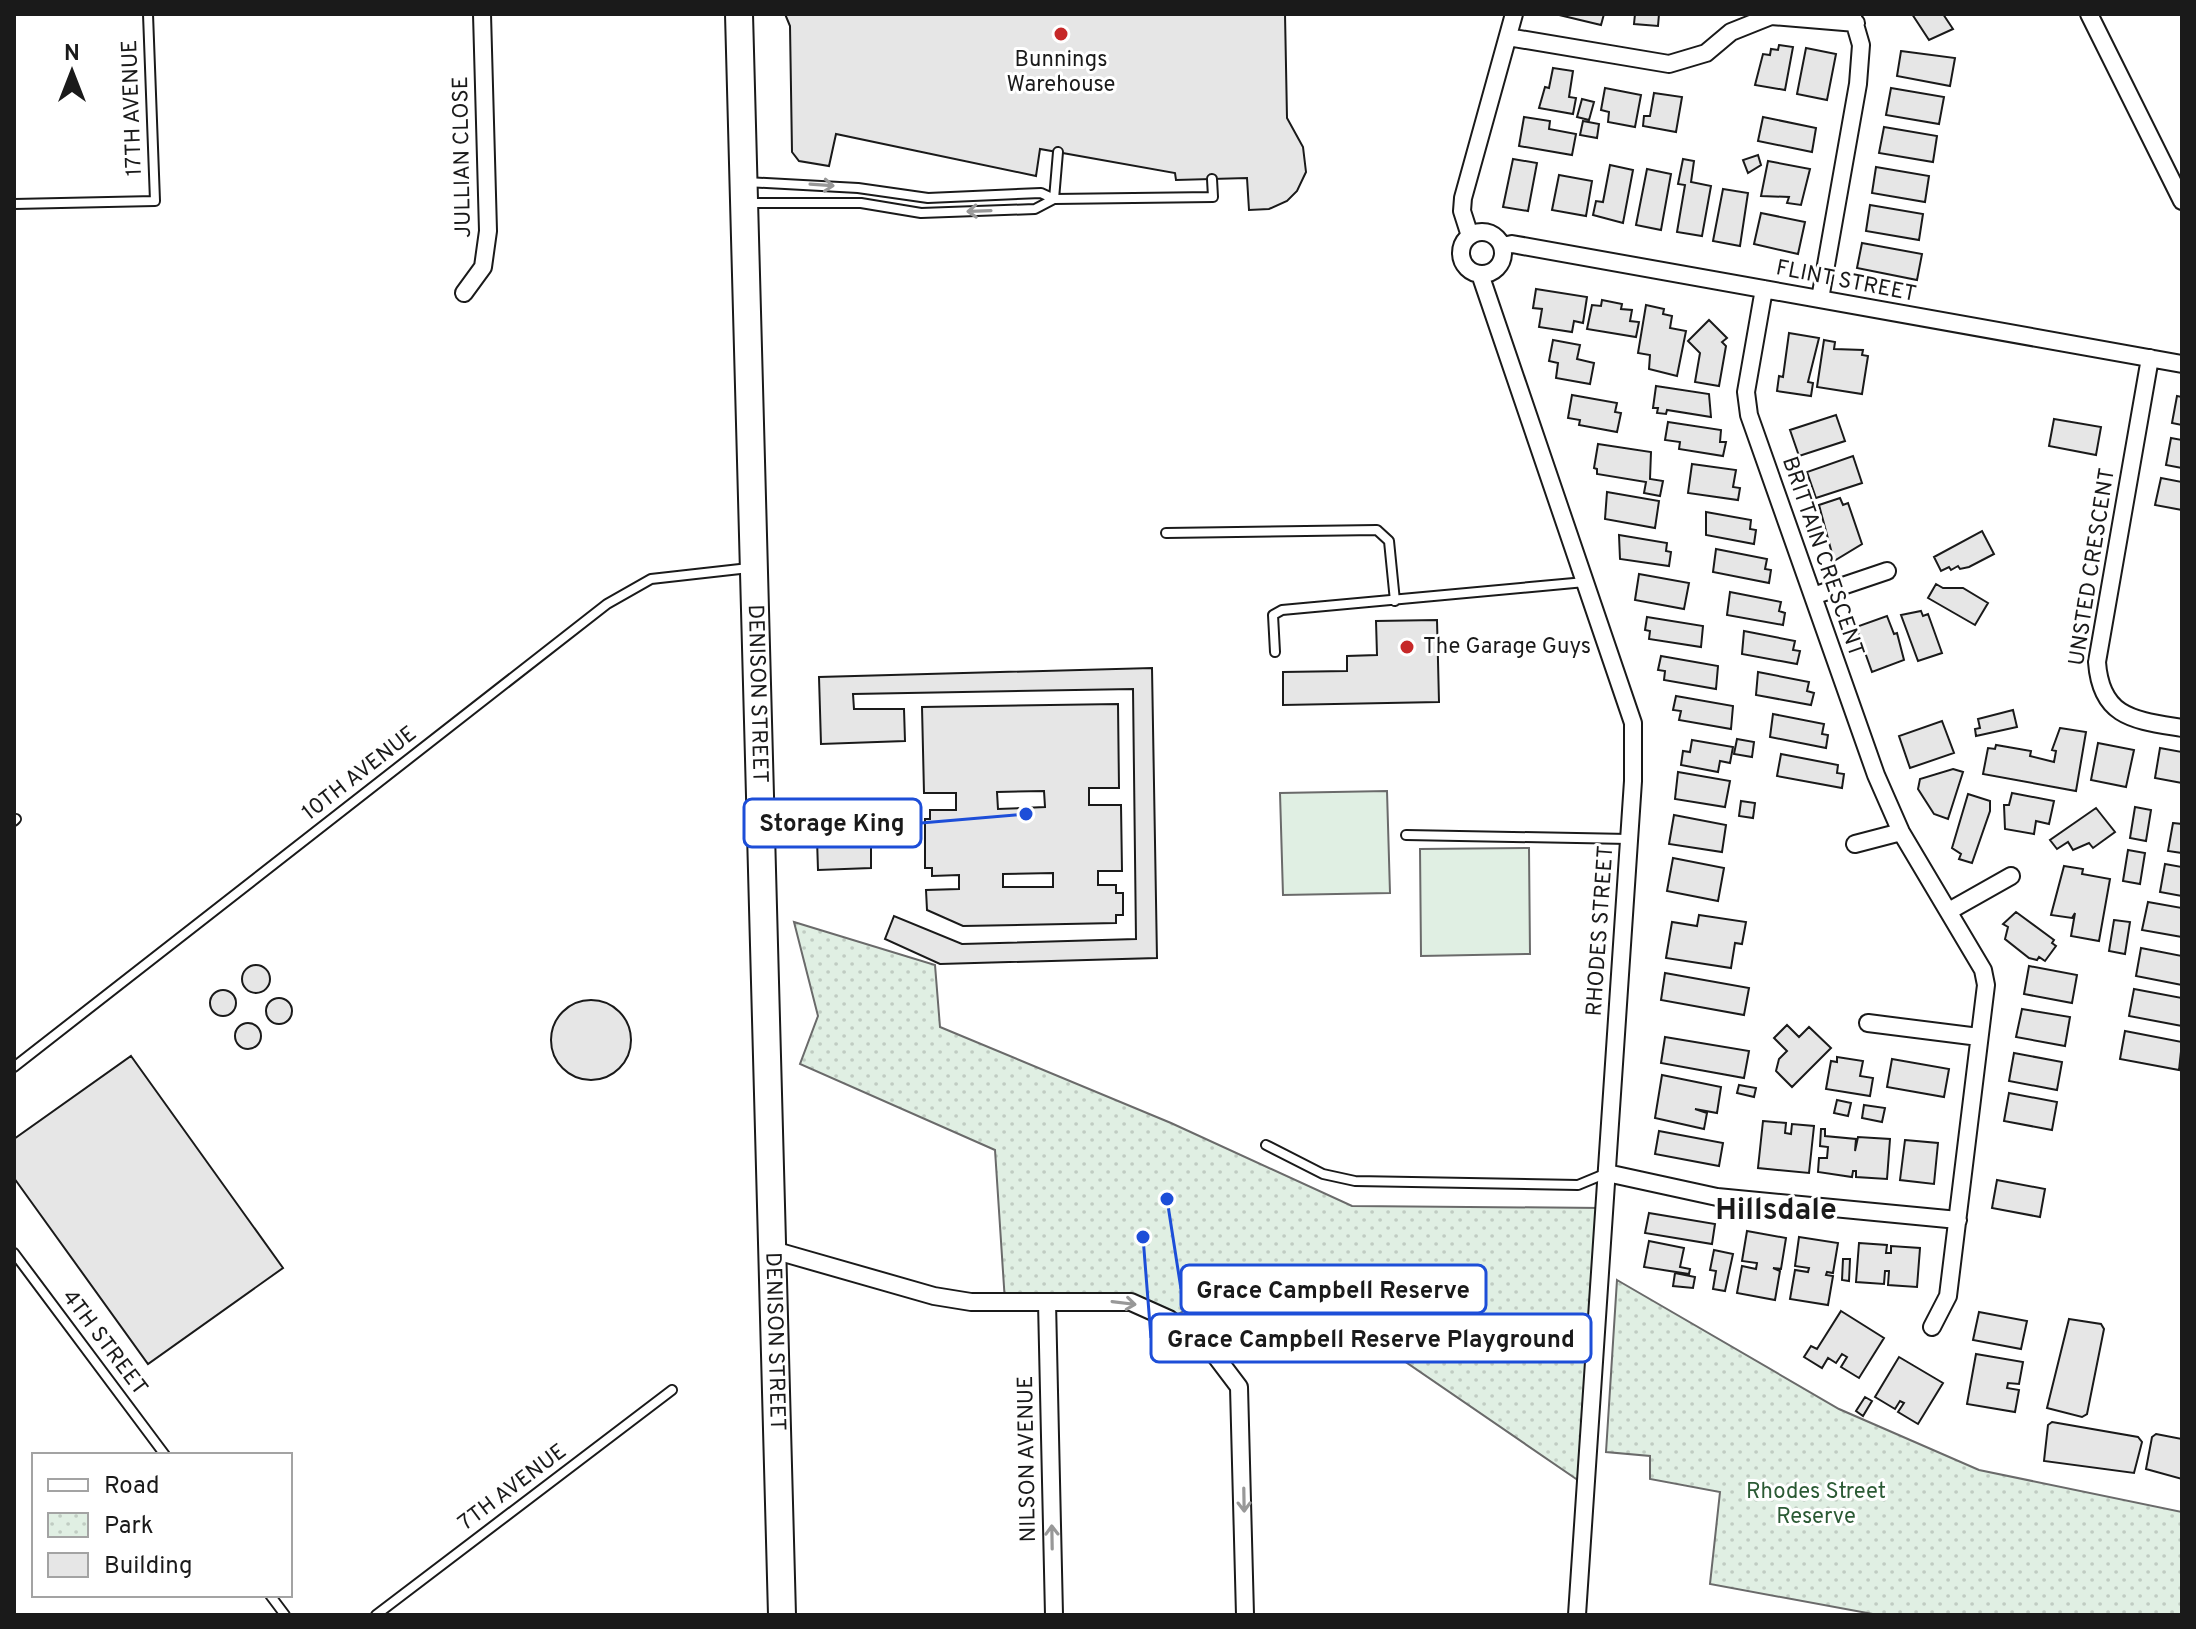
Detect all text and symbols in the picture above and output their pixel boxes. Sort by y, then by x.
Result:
marker: Bunnings Warehouse [1052,25,1070,43]
north arrow [32,32,112,112]
street label: 17TH AVENUE [117,39,149,177]
text: N [64,41,80,68]
place label: Bunnings Warehouse [1007,47,1115,99]
street label: JULLIAN CLOSE [448,76,478,238]
one-way arrow [808,178,835,193]
one-way arrow [966,203,993,219]
street label: FLINT STREET [1773,255,1919,309]
street label: BRITTAIN CRESCENT [1775,453,1869,661]
street label: UNSTED CRESCENT [2064,466,2122,668]
street label: DENISON STREET [741,604,773,783]
place label: The Garage Guys [1423,634,1591,661]
marker: The Garage Guys [1398,638,1416,656]
street label: 10TH AVENUE [297,721,423,827]
callout: Storage King [744,799,921,847]
text: Storage King [759,810,905,840]
street label: RHODES STREET [1582,845,1620,1017]
district label: Hillsdale [1715,1193,1837,1230]
street label: DENISON STREET [759,1252,791,1431]
callout: Grace Campbell Reserve [1181,1265,1486,1313]
text: Grace Campbell Reserve [1196,1277,1470,1307]
street label: 4TH STREET [55,1285,153,1401]
one-way arrow [1111,1296,1137,1311]
callout: Grace Campbell Reserve Playground [1151,1314,1591,1362]
text: Grace Campbell Reserve Playground [1167,1326,1575,1356]
street label: NILSON AVENUE [1013,1376,1043,1542]
street label: 7TH AVENUE [454,1439,572,1537]
legend [32,1453,292,1597]
text: Road [104,1472,160,1502]
park label: Rhodes Street Reserve [1746,1479,1886,1531]
one-way arrow [1236,1486,1251,1513]
text: Park [104,1512,154,1542]
one-way arrow [1045,1524,1060,1551]
text: Building [104,1552,193,1582]

